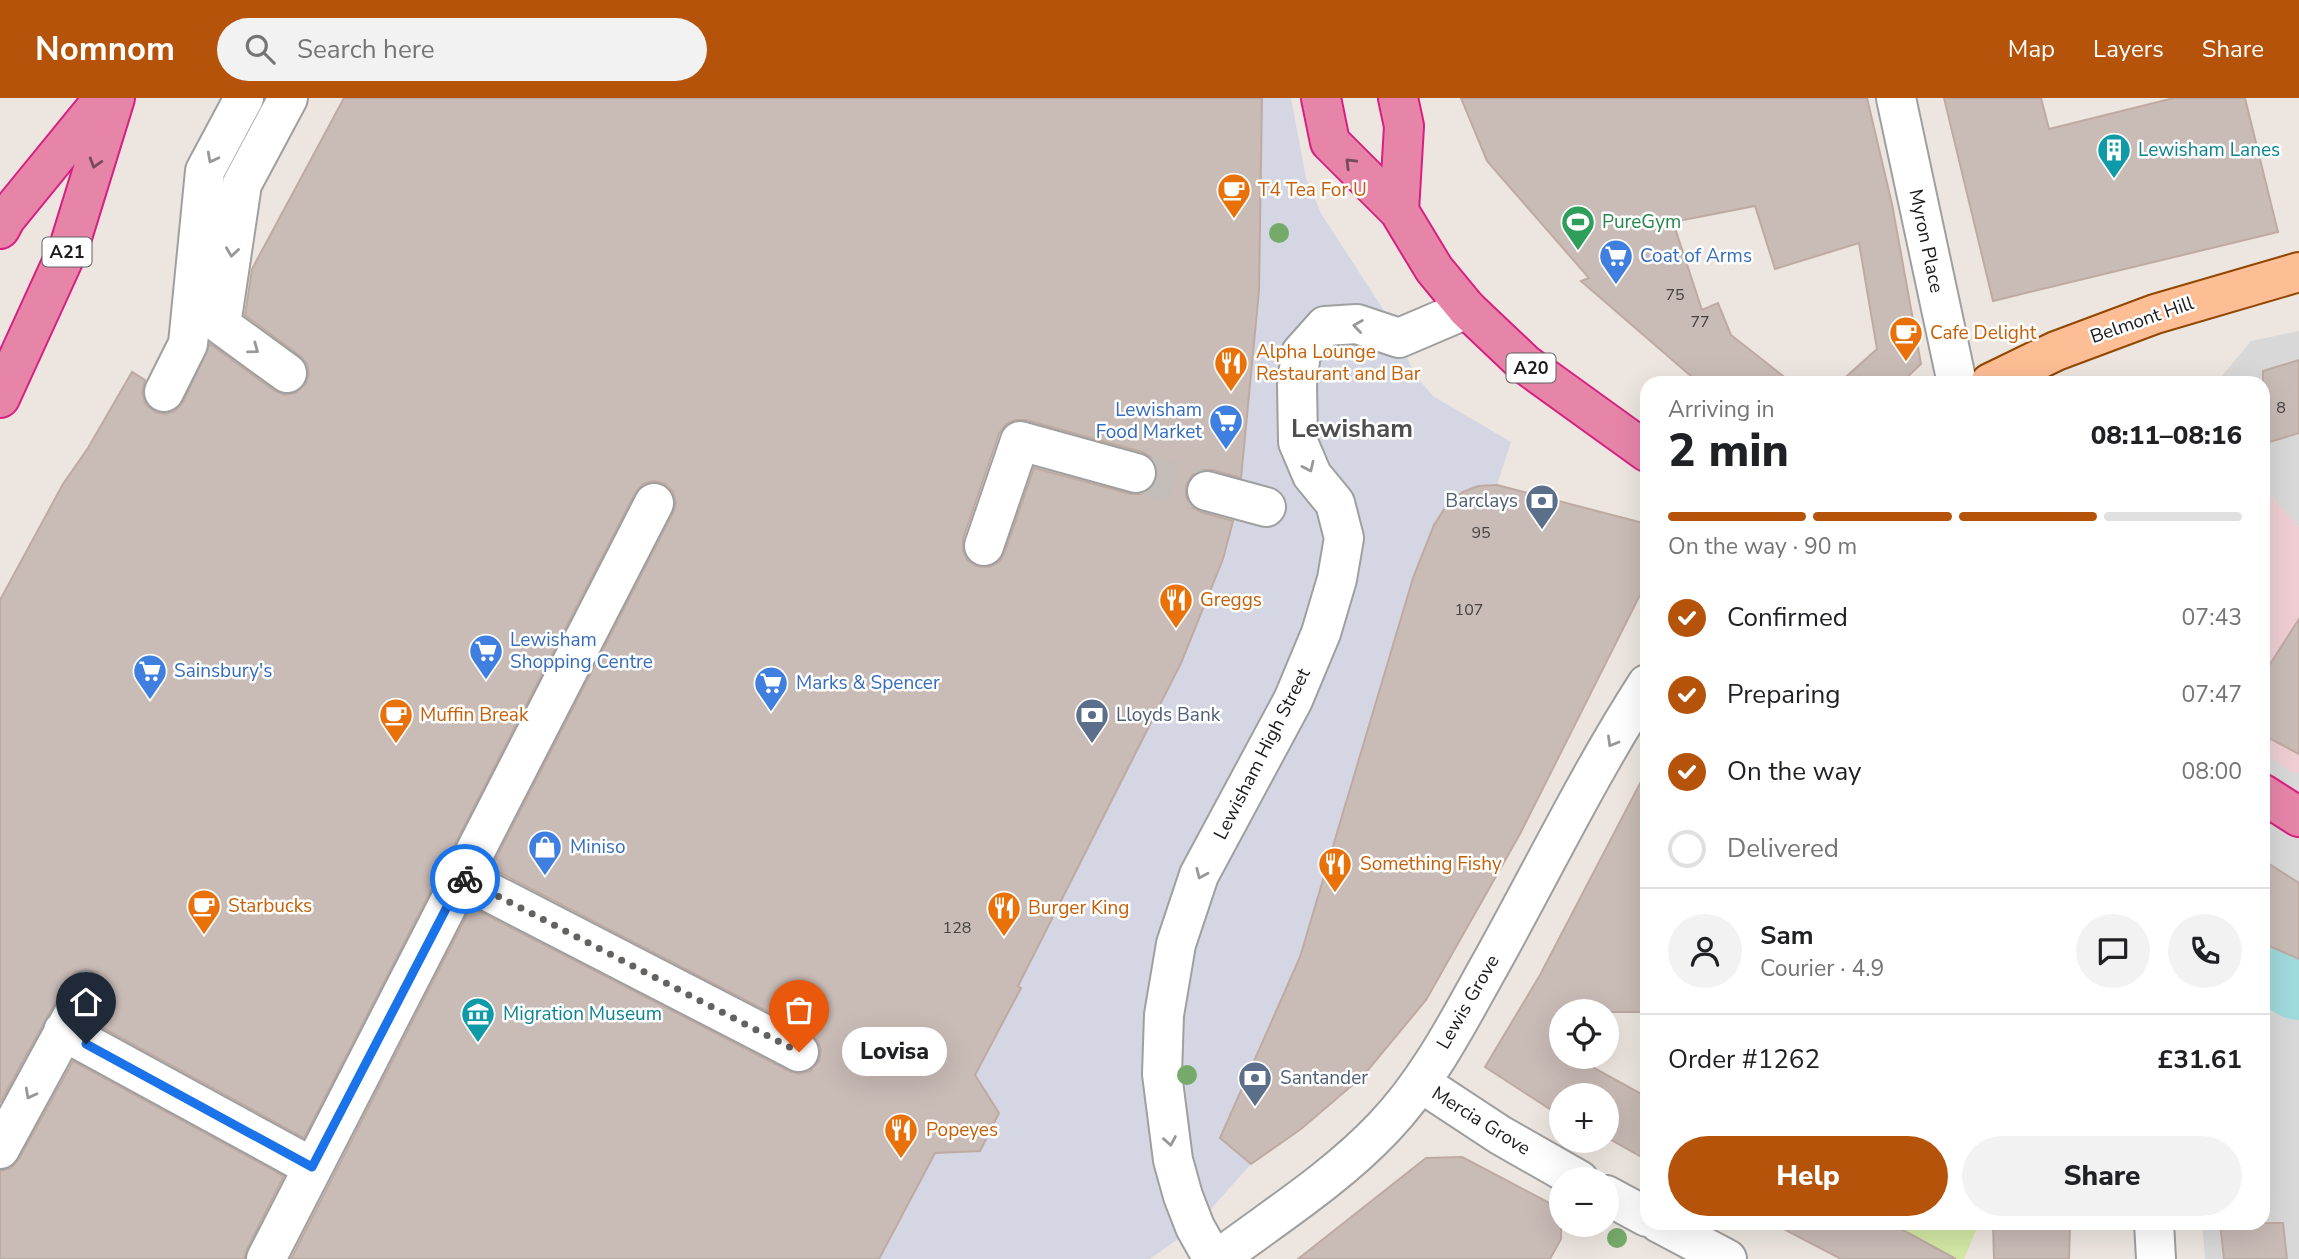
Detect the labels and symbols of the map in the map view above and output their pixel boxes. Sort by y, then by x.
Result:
building icon: Lewisham Lanes [2095,131,2133,180]
place label: Lewisham Lanes [2138,137,2280,163]
one-way arrow [207,151,220,163]
one-way arrow [88,157,103,169]
one-way arrow [1346,158,1359,171]
cafe icon: T4 Tea For U [1215,171,1253,220]
place label: T4 Tea For U [1258,177,1367,203]
street label: Myron Place [1902,187,1950,295]
sports icon: PureGym [1559,203,1597,252]
place label: PureGym [1602,209,1681,235]
supermarket icon: Coat of Arms [1597,237,1635,286]
road number: A21 [42,238,92,266]
place label: Coat of Arms [1640,243,1752,269]
one-way arrow [224,246,239,258]
house number: 75 [1665,284,1685,306]
street label: Belmont Hill [2087,290,2198,350]
house number: 77 [1690,311,1710,333]
cafe icon: Cafe Delight [1887,314,1925,363]
one-way arrow [1352,319,1364,334]
place label: Cafe Delight [1930,320,2037,346]
place label: Alpha Lounge Restaurant and Bar [1256,339,1421,387]
one-way arrow [246,341,259,353]
restaurant icon: Alpha Lounge Restaurant and Bar [1212,344,1250,393]
road number: A20 [1506,354,1556,382]
place label: Lewisham Food Market [1096,397,1202,445]
house number: 8 [2276,397,2286,419]
supermarket icon: Lewisham Food Market [1207,402,1245,451]
district label: Lewisham [1291,411,1413,446]
one-way arrow [1301,460,1315,472]
bank icon: Barclays [1523,482,1561,531]
place label: Barclays [1445,488,1518,514]
house number: 95 [1471,522,1491,544]
restaurant icon: Greggs [1157,581,1195,630]
place label: Greggs [1200,587,1262,613]
house number: 107 [1455,599,1483,621]
place label: Lewisham Shopping Centre [510,627,653,675]
supermarket icon: Lewisham Shopping Centre [467,632,505,681]
supermarket icon: Sainsbury's [131,652,169,701]
place label: Sainsbury's [174,658,272,684]
street label: Lewisham High Street [1207,663,1317,844]
supermarket icon: Marks & Spencer [752,664,790,713]
place label: Marks & Spencer [796,670,940,696]
cafe icon: Muffin Break [377,696,415,745]
bank icon: Lloyds Bank [1073,696,1111,745]
place label: Muffin Break [420,702,529,728]
place label: Lloyds Bank [1116,702,1221,728]
one-way arrow [1607,735,1620,748]
shop icon: Miniso [526,828,564,877]
place label: Miniso [570,834,626,860]
courier [430,844,500,914]
restaurant icon: Something Fishy [1316,845,1354,894]
place label: Something Fishy [1360,851,1502,877]
one-way arrow [1195,866,1209,879]
cafe icon: Starbucks [185,887,223,936]
restaurant icon: Burger King [985,889,1023,938]
place label: Starbucks [228,893,312,919]
place label: Burger King [1028,895,1129,921]
house number: 128 [943,917,971,939]
street label: Lewis Grove [1430,950,1506,1054]
pin [56,972,116,1044]
pin [769,980,829,1052]
museum icon: Migration Museum [459,995,497,1044]
place label: Migration Museum [503,1001,662,1027]
callout: Lovisa [841,1028,946,1076]
bank icon: Santander [1236,1059,1274,1108]
place label: Santander [1280,1065,1368,1091]
street label: Mercia Grove [1427,1080,1535,1162]
one-way arrow [24,1087,38,1099]
restaurant icon: Popeyes [882,1111,920,1160]
place label: Popeyes [926,1117,998,1143]
one-way arrow [1162,1136,1177,1147]

